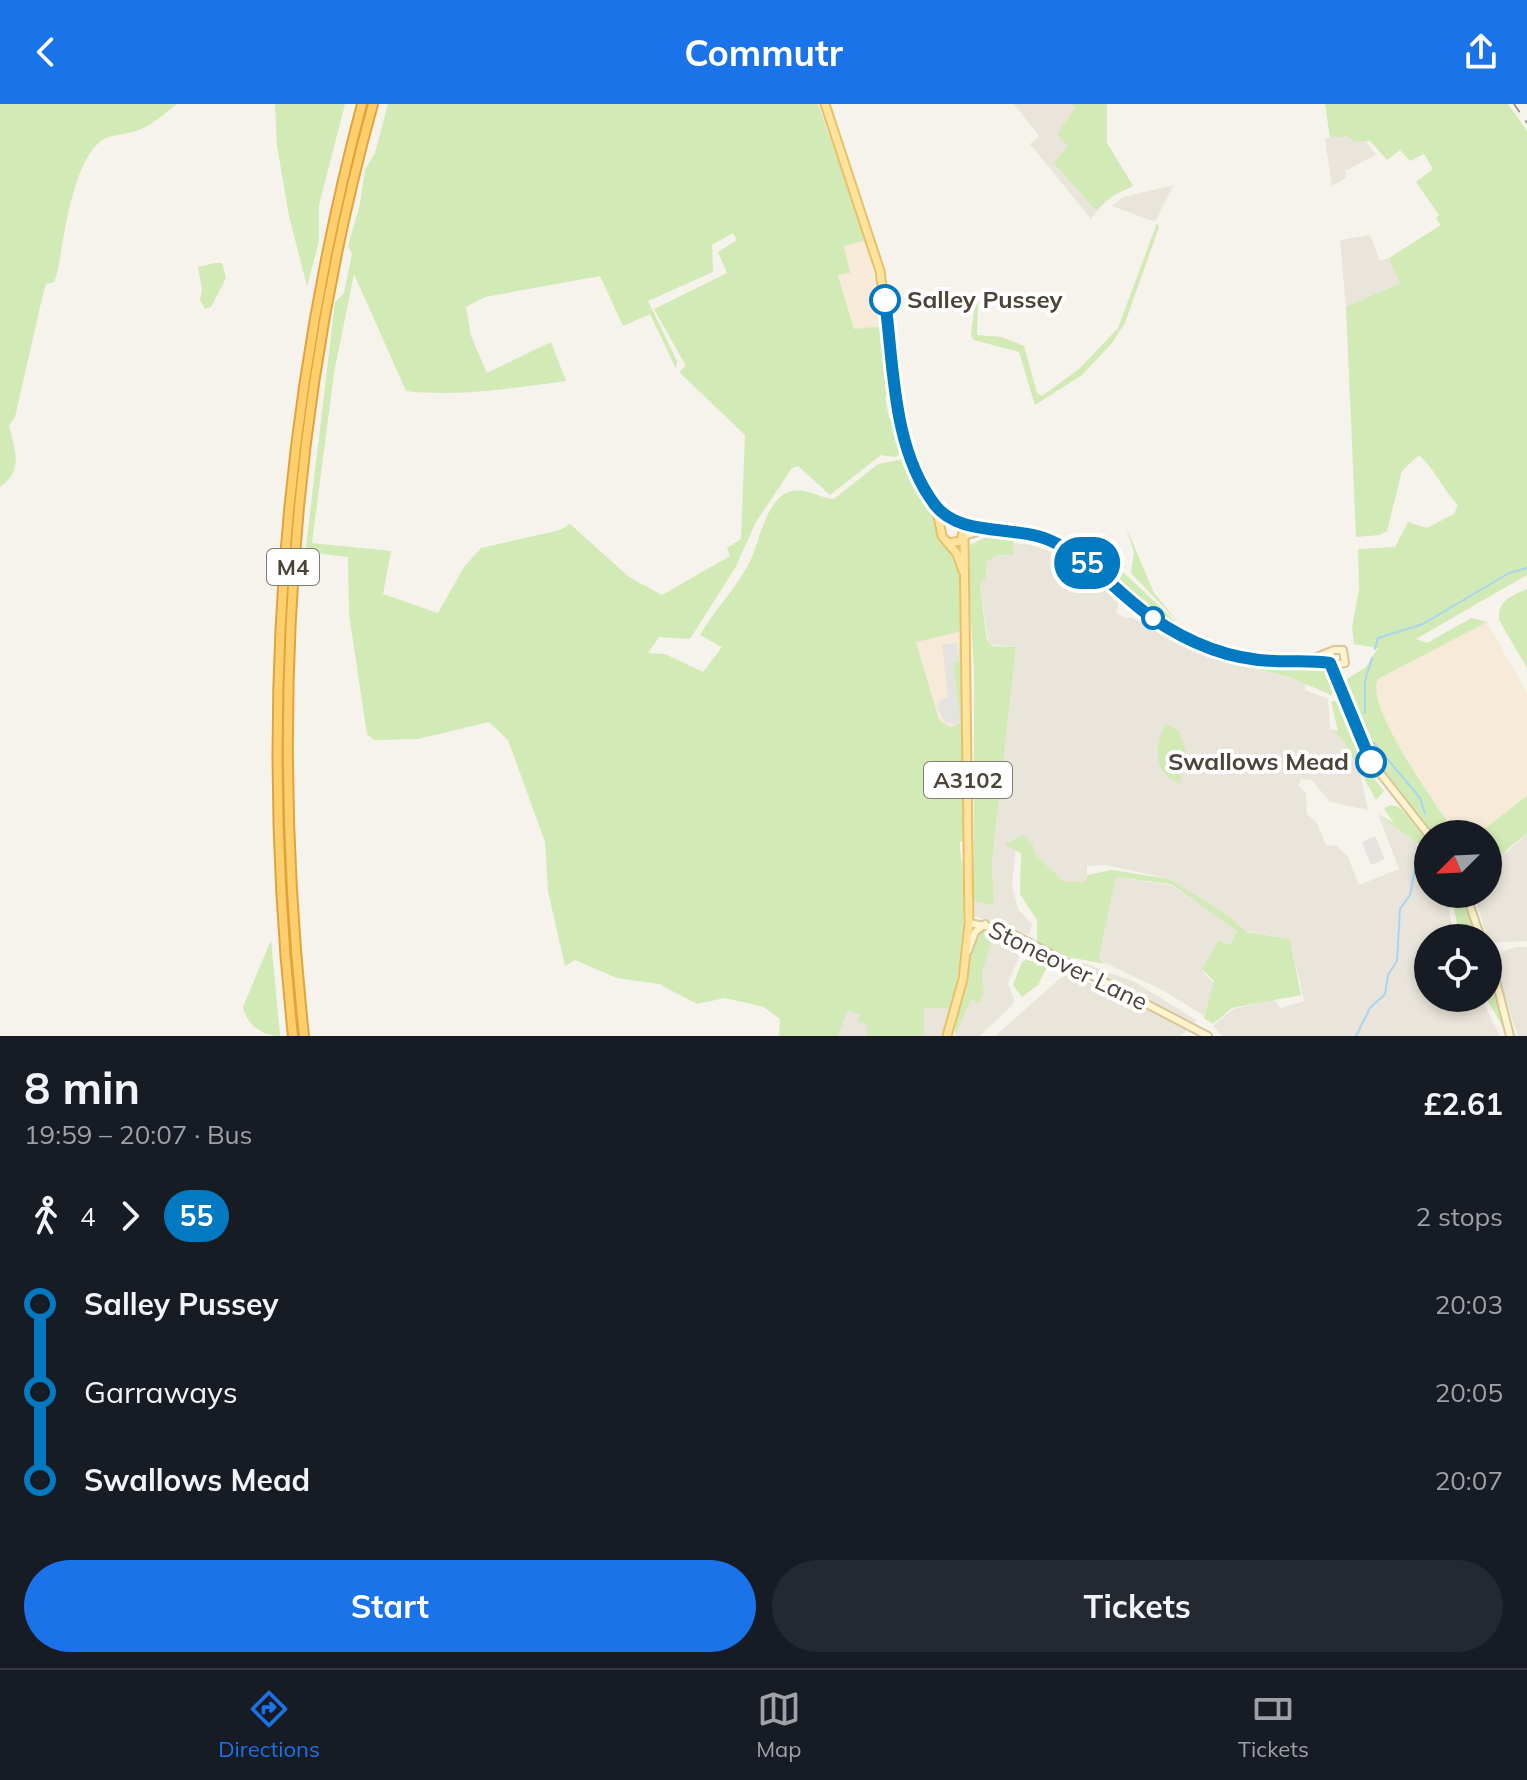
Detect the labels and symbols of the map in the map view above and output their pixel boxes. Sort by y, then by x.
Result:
place label: Salley Pussey [907,284,1064,314]
marker: Salley Pussey [870,285,900,315]
line badge: 55 [1051,537,1123,589]
road number: M4 [267,549,319,585]
unlabelled marker [1142,607,1164,629]
place label: Swallows Mead [1168,746,1349,776]
marker: Swallows Mead [1356,747,1386,777]
road number: A3102 [924,762,1012,798]
north arrow [1414,820,1502,908]
street label: Stoneover Lane [984,914,1153,1016]

